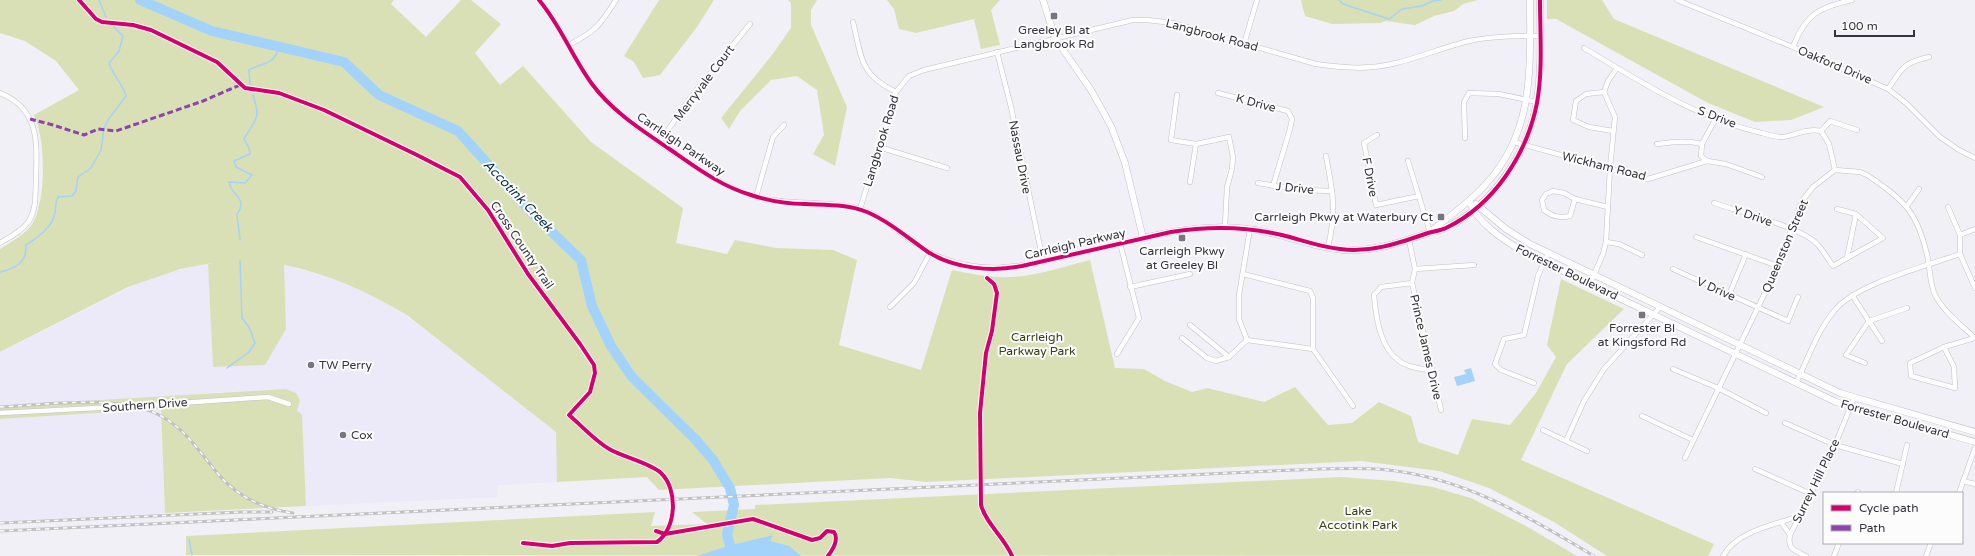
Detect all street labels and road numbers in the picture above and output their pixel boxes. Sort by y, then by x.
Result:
street label: Langbrook Road [1164,16,1260,54]
street label: Merryvale Court [671,42,737,124]
street label: Oakford Drive [1796,43,1874,87]
street label: K Drive [1235,91,1278,115]
street label: Langbrook Road [860,94,902,188]
street label: S Drive [1696,103,1738,131]
street label: Carrleigh Parkway [634,109,728,179]
street label: Nassau Drive [1006,119,1034,195]
street label: Wickham Road [1560,149,1648,183]
street label: F Drive [1359,156,1381,198]
street label: J Drive [1275,179,1315,197]
street label: Queenston Street [1759,197,1811,295]
street label: Cross County Trail [488,199,556,291]
street label: Y Drive [1732,203,1775,229]
street label: Carrleigh Parkway [1023,225,1127,262]
street label: Forrester Boulevard [1513,241,1621,303]
street label: V Drive [1694,274,1738,304]
street label: Prince James Drive [1407,293,1445,401]
street label: Southern Drive [102,395,188,415]
street label: Forrester Boulevard [1839,397,1951,441]
street label: Surrey Hill Place [1790,436,1842,525]

